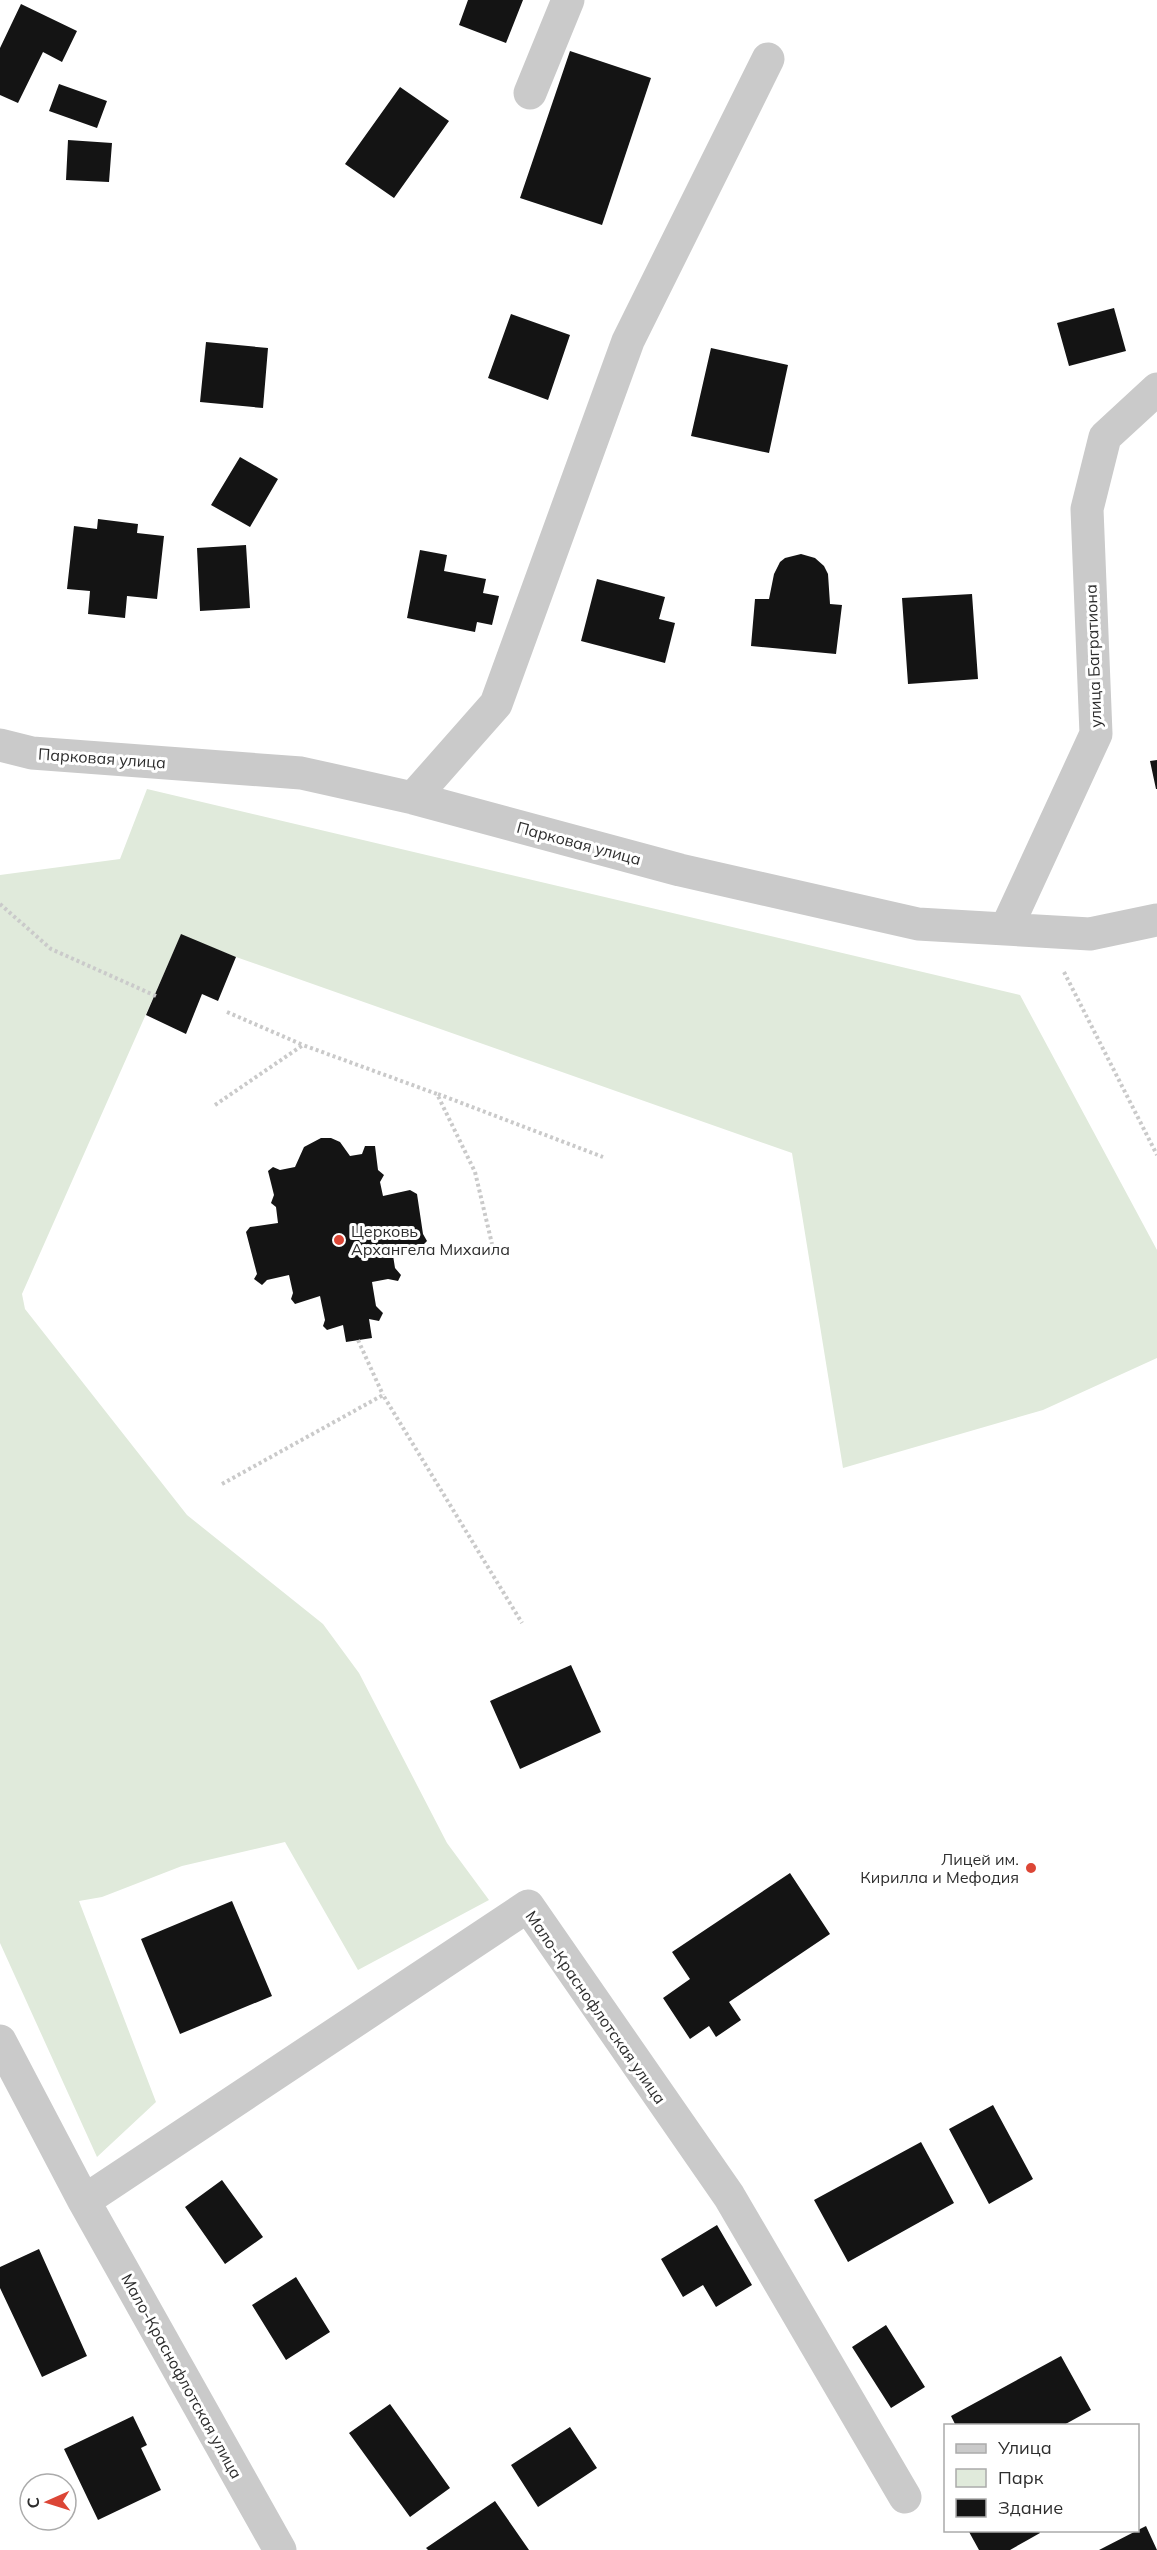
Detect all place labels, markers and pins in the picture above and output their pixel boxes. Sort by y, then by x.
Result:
place label: Церковь Архангела Михаила [351,1221,510,1259]
marker: Церковь Архангела Михаила [332,1233,346,1247]
place label: Лицей им. Кирилла и Мефодия [860,1849,1019,1887]
marker: Лицей им. Кирилла и Мефодия [1024,1861,1038,1875]

